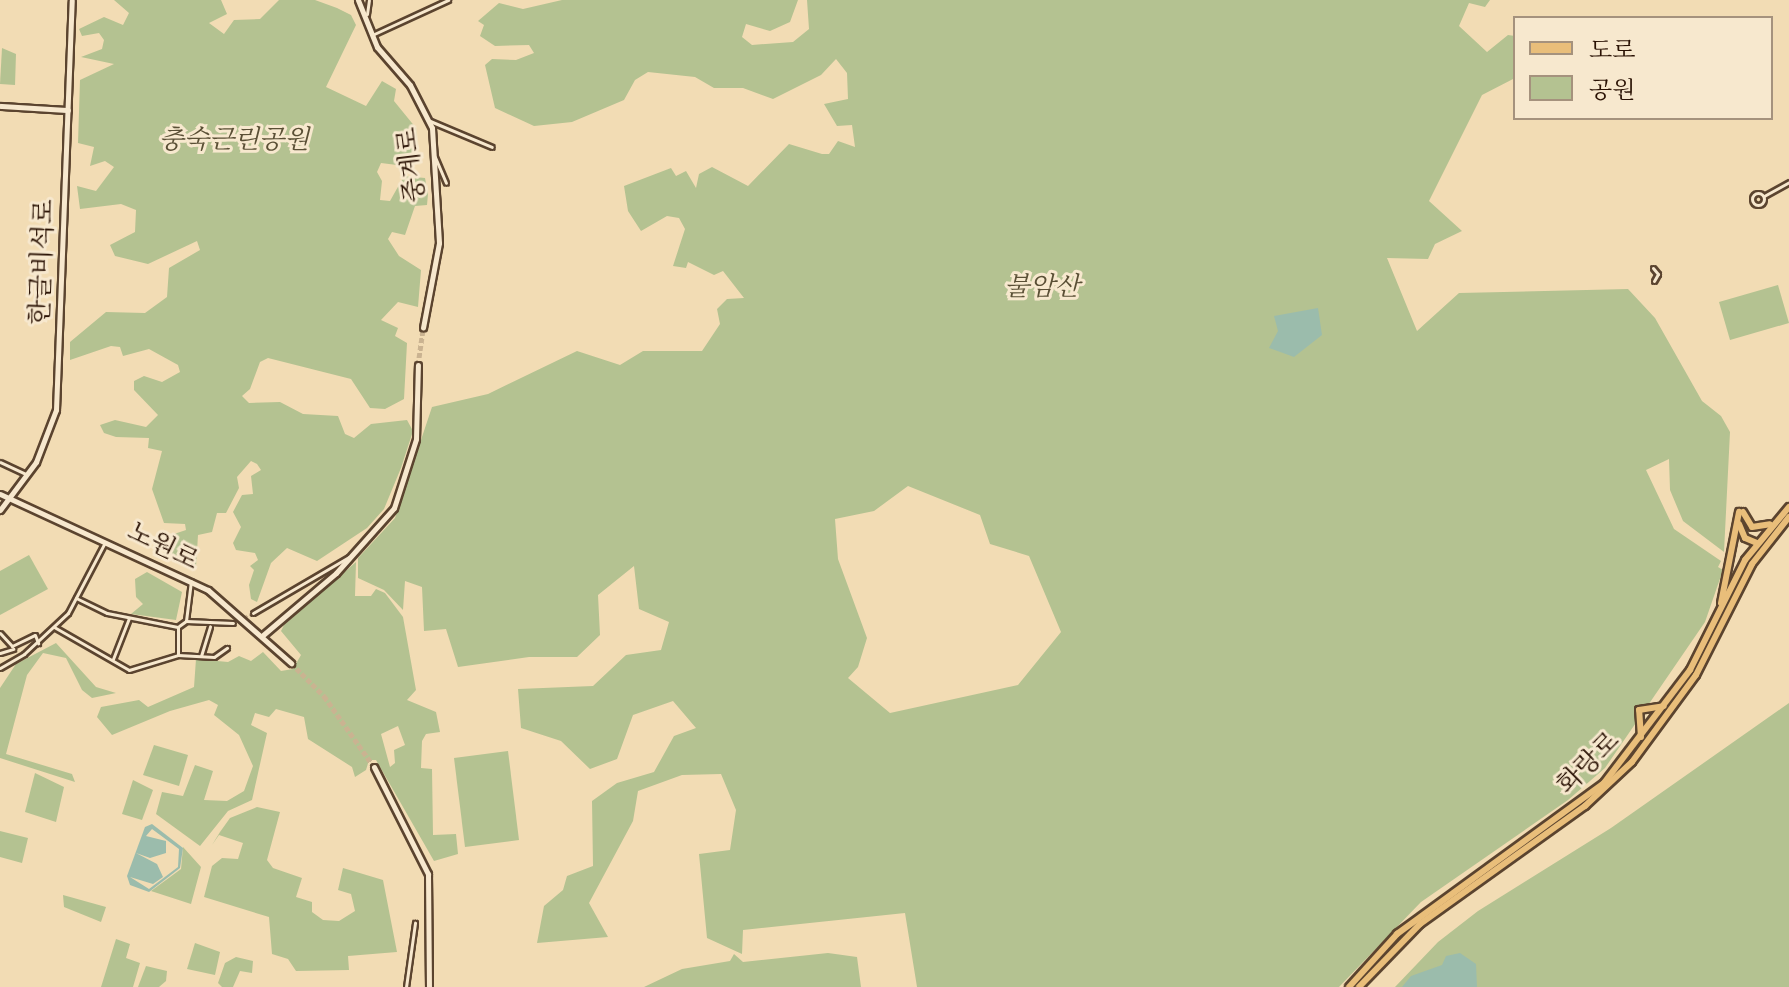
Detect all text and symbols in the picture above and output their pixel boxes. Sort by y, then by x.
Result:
legend [1513,16,1773,120]
text: 도로 [1589,34,1635,67]
text: 공원 [1589,74,1635,107]
park label: 충숙근린공원 [159,124,309,156]
street label: 중계로 [391,126,431,204]
street label: 한글비석로 [24,199,60,325]
park label: 불암산 [1004,271,1080,303]
street label: 노원로 [122,515,204,577]
street label: 화랑로 [1550,725,1626,801]

